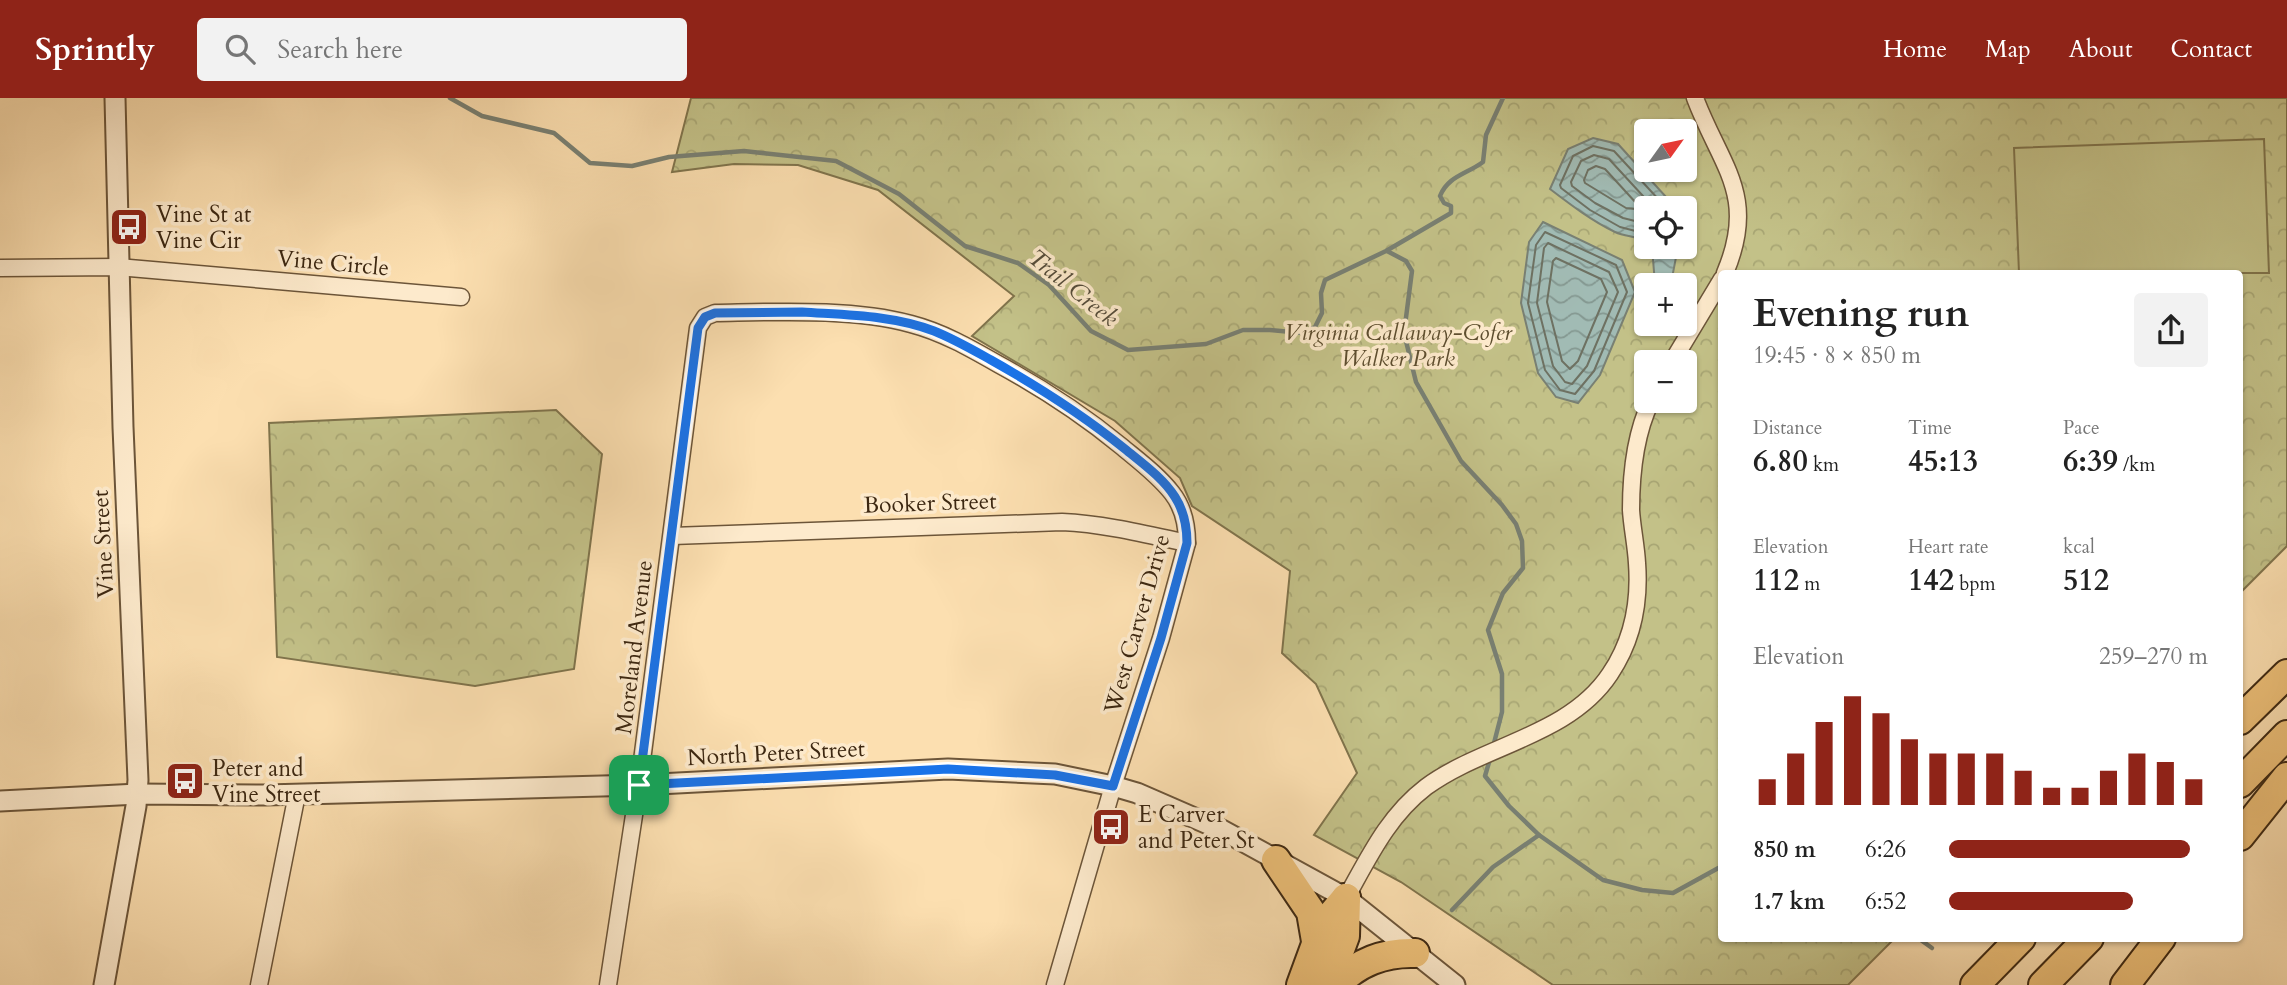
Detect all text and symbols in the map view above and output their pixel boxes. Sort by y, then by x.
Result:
search box [197,18,687,81]
text: Sprintly [35,27,155,72]
icon: search [221,30,259,68]
text: Search here [277,32,403,67]
text: Home [1883,33,1947,66]
text: Map [1985,33,2031,66]
text: About [2069,33,2133,66]
text: Contact [2171,33,2252,66]
north arrow [1634,119,1698,182]
map controls [1634,119,1697,413]
button: locate [1634,196,1697,259]
place label: Vine St at Vine Cir [156,199,251,256]
bus stop icon: Vine St at Vine Cir [108,206,150,248]
water label: Trail Creek [1021,241,1125,335]
street label: Vine Circle [276,243,390,283]
button: + [1634,273,1697,336]
text: Evening run [1753,288,1969,340]
button: share [2134,293,2208,367]
park label: Virginia Callaway-Cofer Walker Park [1284,317,1514,374]
text: 19:45 · 8 × 850 m [1753,340,1921,371]
button: − [1634,350,1697,413]
text: Distance [1753,415,1822,441]
text: Time [1908,415,1952,441]
text: Pace [2063,415,2100,441]
text: 6.80 [1753,441,1808,482]
text: 45:13 [1908,441,1978,482]
text: 6:39 [2063,441,2118,482]
text: km [1808,452,1839,478]
text: /km [2118,452,2155,478]
street label: Booker Street [863,485,997,521]
street label: Vine Street [85,489,121,599]
street label: West Carver Drive [1096,531,1177,718]
text: Elevation [1753,534,1828,560]
text: Heart rate [1908,534,1989,560]
text: kcal [2063,534,2095,560]
street label: Moreland Avenue [608,558,660,736]
text: 112 [1753,560,1799,601]
text: 142 [1908,560,1954,601]
text: 512 [2063,560,2109,601]
text: m [1799,571,1820,597]
text: bpm [1954,571,1996,597]
text: Elevation [1753,641,1844,672]
text: 259–270 m [2099,641,2208,672]
street label: North Peter Street [686,733,866,773]
place label: Peter and Vine Street [212,753,320,810]
pin [609,755,669,815]
bus stop icon: Peter and Vine Street [164,760,206,802]
icon: arrive [620,766,658,804]
place label: E Carver and Peter St [1138,799,1255,856]
bus stop icon: E Carver and Peter St [1090,806,1132,848]
text: 850 m [1753,834,1816,865]
text: 6:26 [1865,834,1906,865]
text: 1.7 km [1753,886,1825,917]
text: 6:52 [1865,886,1906,917]

